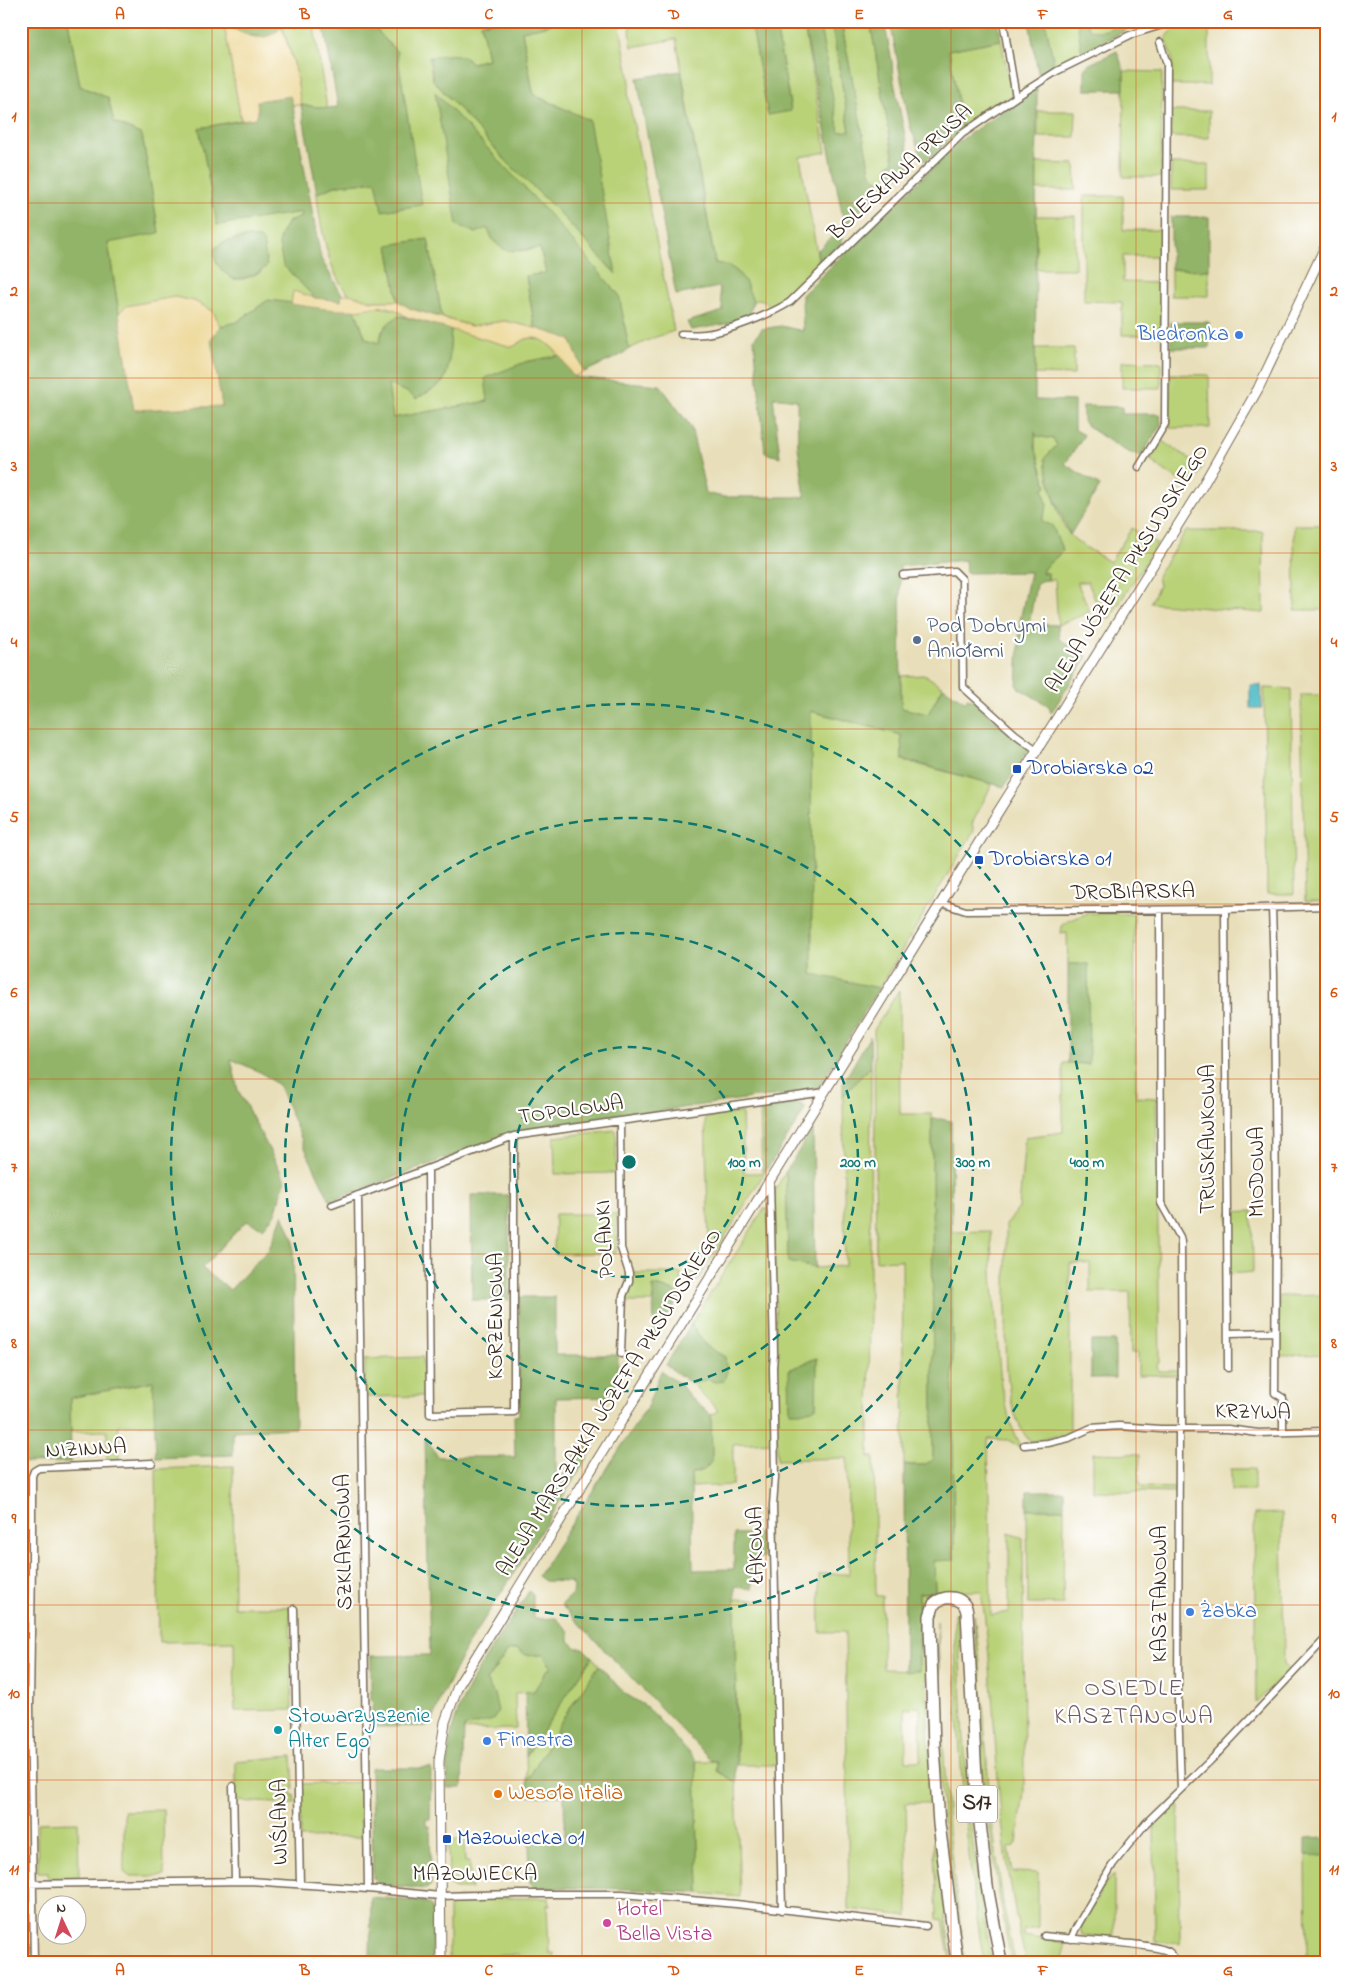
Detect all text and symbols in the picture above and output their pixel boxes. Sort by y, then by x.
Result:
text: A [115,3,125,27]
text: B [299,3,311,27]
text: C [485,3,494,27]
text: D [667,3,680,27]
text: E [854,3,864,27]
text: F [1037,3,1049,27]
text: G [1223,3,1233,27]
street label: BOLESŁAWA PRUSA [821,97,981,249]
text: 1 [11,105,17,129]
text: 1 [1331,105,1337,129]
text: 2 [9,280,18,304]
text: 2 [1329,280,1338,304]
place label: Biedronka [1136,319,1229,351]
marker: Biedronka [1233,329,1245,341]
street label: ALEJA JÓZEFA PIŁSUDSKIEGO [1038,438,1218,700]
text: 3 [10,455,18,479]
text: 3 [1330,455,1338,479]
place label: Pod Dobrymi Aniołami [927,611,1046,668]
text: 4 [10,631,18,655]
text: 4 [1330,631,1338,655]
marker: Pod Dobrymi Aniołami [911,634,923,646]
place label: Drobiarska 02 [1026,753,1154,785]
marker: Drobiarska 02 [1011,763,1023,775]
text: 5 [9,806,19,830]
text: 5 [1329,806,1339,830]
place label: Drobiarska 01 [988,844,1112,876]
marker: Drobiarska 01 [973,854,985,866]
street label: DROBIARSKA [1070,876,1195,910]
text: 6 [9,981,18,1005]
text: 6 [1329,981,1338,1005]
street label: TRUSKAWKOWA [1193,1064,1225,1214]
street label: TOPOLOWA [516,1088,626,1134]
street label: MIODOWA [1242,1126,1274,1218]
text: 100 m [727,1152,761,1174]
text: 200 m [839,1152,876,1174]
text: 300 m [955,1152,991,1174]
text: 400 m [1069,1152,1105,1174]
centre of rings [620,1153,638,1171]
text: 7 [11,1156,18,1180]
text: 7 [1331,1156,1338,1180]
street label: POLANKI [588,1199,624,1279]
street label: ALEJA MARSZAŁKA JÓZEFA PIŁSUDSKIEGO [489,1223,731,1583]
street label: KORZENIOWA [481,1253,513,1379]
text: 8 [10,1332,17,1356]
text: 8 [1330,1332,1337,1356]
street label: KRZYWA [1215,1396,1291,1430]
street label: NIZINNA [45,1432,127,1468]
street label: SZKLARNIOWA [328,1474,362,1610]
street label: ŁĄKOWA [740,1506,774,1585]
text: 9 [11,1507,17,1531]
text: 9 [1331,1507,1337,1531]
street label: KASZTANOWA [1145,1526,1177,1662]
place label: Żabka [1200,1596,1257,1628]
marker: Żabka [1184,1606,1196,1618]
district label: OSIEDLE KASZTANOWA [1054,1672,1214,1735]
text: 10 [8,1682,20,1706]
text: 10 [1328,1682,1340,1706]
place label: Stowarzyszenie Alter Ego [288,1701,431,1759]
marker: Stowarzyszenie Alter Ego [272,1724,284,1736]
place label: Finestra [496,1725,573,1757]
marker: Finestra [481,1735,493,1747]
place label: Wesoła Italia [508,1778,623,1810]
street label: WIŚLANA [264,1779,298,1865]
road number: S17 [957,1786,997,1822]
marker: Wesoła Italia [492,1788,504,1800]
place label: Mazowiecka 01 [457,1823,584,1855]
marker: Mazowiecka 01 [441,1833,453,1845]
text: 11 [9,1858,20,1882]
text: 11 [1329,1858,1340,1882]
street label: MAZOWIECKA [413,1859,537,1891]
place label: Hotel Bella Vista [616,1894,712,1951]
north arrow [38,1896,88,1946]
text: N [56,1898,67,1919]
marker: Hotel Bella Vista [601,1917,613,1929]
text: A [115,1959,125,1983]
text: B [299,1959,311,1983]
text: C [485,1959,494,1983]
text: D [667,1959,680,1983]
text: E [854,1959,864,1983]
text: F [1037,1959,1049,1983]
text: G [1223,1959,1233,1983]

